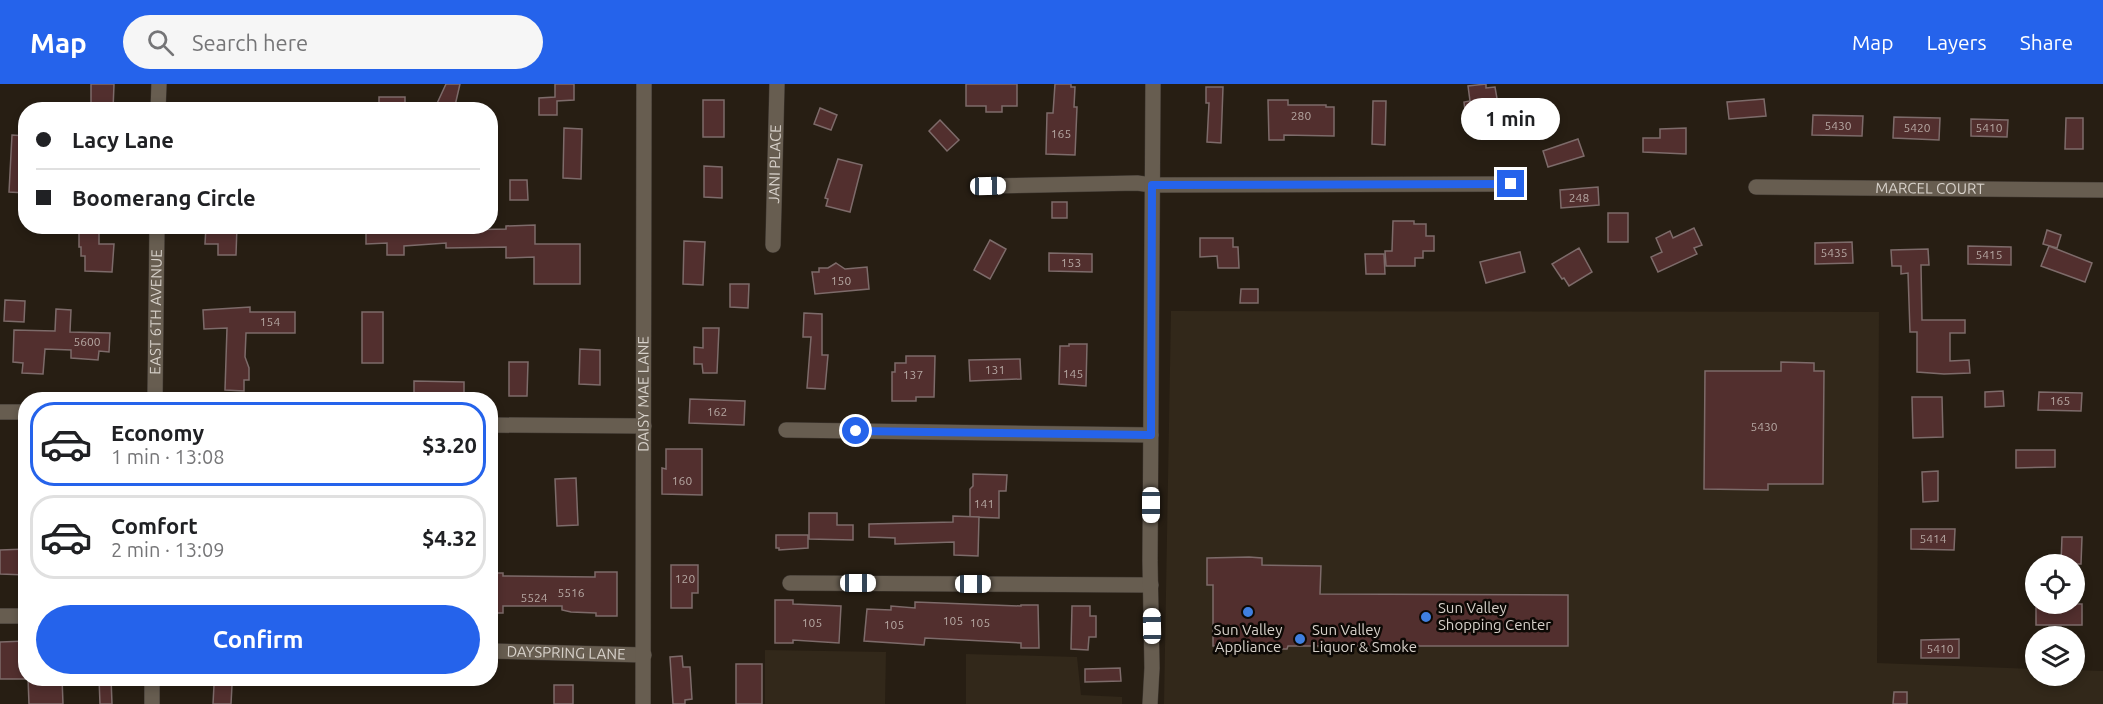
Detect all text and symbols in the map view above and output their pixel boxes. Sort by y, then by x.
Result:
search box [123,15,543,69]
icon: search [144,26,177,59]
text: Map [30,27,87,58]
text: Search here [192,30,308,55]
text: Map [1852,30,1893,54]
text: Layers [1926,30,1987,54]
text: Share [2020,30,2073,54]
callout: 1 min [1462,97,1561,139]
text: 1 min [1485,107,1536,130]
house number: 280 [1291,109,1311,122]
house number: 5430 [1824,119,1852,132]
house number: 5420 [1903,121,1931,134]
house number: 5410 [1975,121,2003,134]
street label: JANI PLACE [765,124,784,204]
text: Lacy Lane [72,127,174,152]
house number: 165 [1051,127,1071,140]
route end [1497,170,1524,197]
car [970,177,1006,195]
street label: MARCEL COURT [1875,179,1985,197]
text: Boomerang Circle [72,185,256,210]
house number: 248 [1569,191,1589,204]
house number: 5435 [1820,246,1848,259]
house number: 5415 [1975,248,2003,261]
street label: EAST 6TH AVENUE [146,249,165,375]
house number: 153 [1061,256,1081,269]
house number: 150 [831,274,851,287]
house number: 154 [260,315,280,328]
house number: 5600 [73,335,101,348]
street label: DAISY MAE LANE [634,336,652,452]
house number: 131 [985,363,1005,376]
house number: 145 [1063,367,1083,380]
house number: 137 [903,368,923,381]
house number: 165 [2050,394,2070,407]
house number: 162 [707,405,727,418]
icon: car [39,417,93,471]
route start [842,417,869,444]
text: Economy [111,420,204,445]
house number: 5430 [1750,420,1778,433]
text: $3.20 [422,432,477,457]
text: 1 min · 13:08 [111,445,225,468]
house number: 160 [672,474,692,487]
car [1142,487,1160,523]
house number: 141 [974,497,994,510]
icon: car [39,510,93,564]
text: Comfort [111,513,198,538]
text: $4.32 [422,525,477,550]
house number: 5414 [1919,532,1947,545]
text: 2 min · 13:09 [111,538,225,561]
map controls [2025,554,2085,686]
button: locate [2025,554,2085,614]
house number: 120 [675,572,695,585]
car [840,574,876,592]
car [955,575,991,593]
house number: 5516 [557,586,585,599]
house number: 5524 [520,591,548,604]
place label: Sun Valley Shopping Center [1438,599,1551,633]
button: Confirm [36,605,480,674]
marker: Sun Valley Appliance [1241,605,1255,619]
car [1143,608,1161,644]
marker: Sun Valley Shopping Center [1419,610,1433,624]
house number: 105 [943,614,963,627]
house number: 105 [802,616,822,629]
house number: 105 [970,616,990,629]
house number: 105 [884,618,904,631]
place label: Sun Valley Appliance [1214,621,1282,655]
place label: Sun Valley Liquor & Smoke [1312,621,1417,655]
button: layers [2025,626,2085,686]
marker: Sun Valley Liquor & Smoke [1293,632,1307,646]
street label: DAYSPRING LANE [506,642,626,663]
house number: 5410 [1926,642,1954,655]

